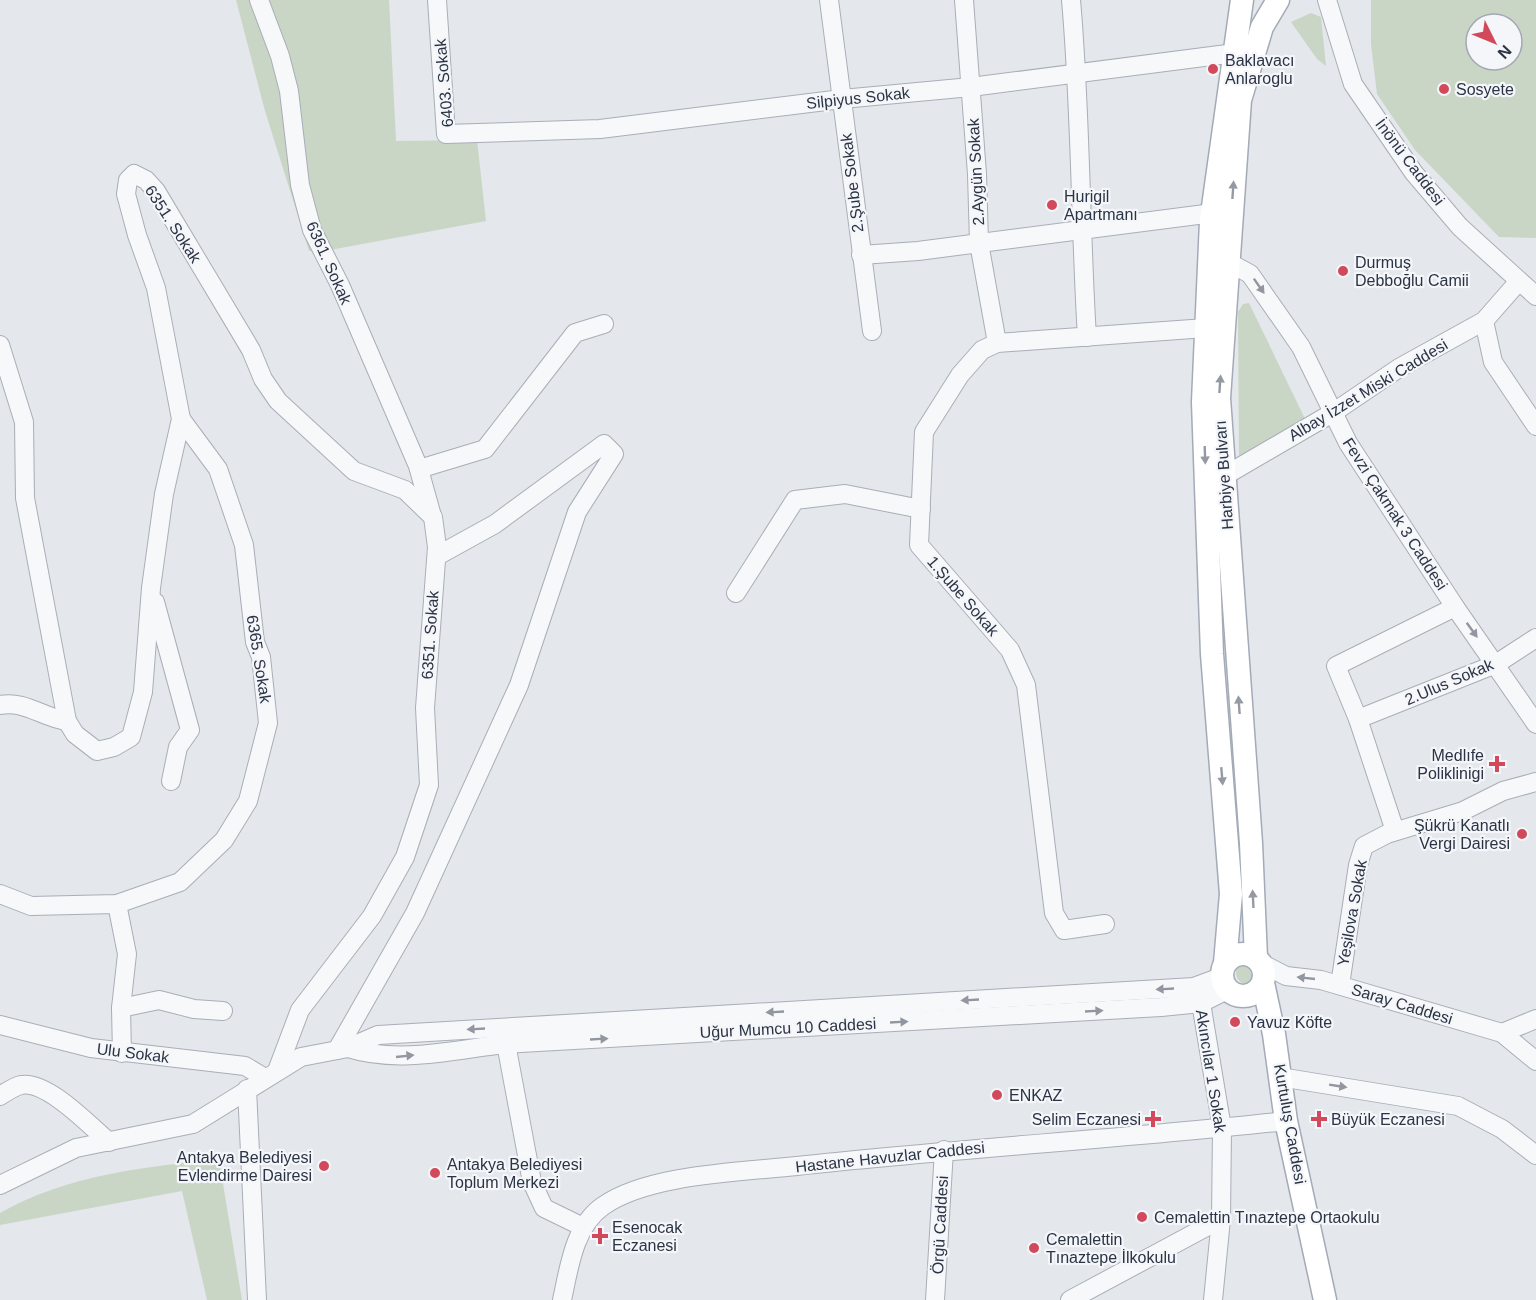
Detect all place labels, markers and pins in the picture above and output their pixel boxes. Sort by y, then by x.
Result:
place label: Baklavacı Anlaroglu [1225,52,1294,87]
marker: Baklavacı Anlaroglu [1206,62,1220,76]
place label: Sosyete [1456,81,1514,98]
marker: Sosyete [1437,82,1451,96]
place label: Hurigil Apartmanı [1064,188,1138,223]
marker: Hurigil Apartmanı [1045,198,1059,212]
place label: Durmuş Debboğlu Camii [1355,254,1469,289]
marker: Durmuş Debboğlu Camii [1336,264,1350,278]
place label: Medlıfe Poliklinigi [1417,747,1484,782]
marker: Medlıfe Poliklinigi [1488,755,1506,773]
place label: Şükrü Kanatlı Vergi Dairesi [1414,817,1510,852]
marker: Şükrü Kanatlı Vergi Dairesi [1515,827,1529,841]
place label: Yavuz Köfte [1247,1014,1332,1031]
marker: Yavuz Köfte [1228,1015,1242,1029]
place label: ENKAZ [1009,1087,1063,1104]
marker: ENKAZ [990,1088,1004,1102]
place label: Selim Eczanesi [1032,1111,1141,1128]
place label: Büyük Eczanesi [1331,1111,1445,1128]
marker: Selim Eczanesi [1146,1112,1160,1126]
marker: Büyük Eczanesi [1312,1112,1326,1126]
place label: Antakya Belediyesi Evlendirme Dairesi [177,1149,312,1184]
place label: Antakya Belediyesi Toplum Merkezi [447,1156,582,1191]
marker: Antakya Belediyesi Evlendirme Dairesi [317,1159,331,1173]
marker: Antakya Belediyesi Toplum Merkezi [428,1166,442,1180]
place label: Cemalettin Tınaztepe Ortaokulu [1154,1209,1380,1226]
marker: Cemalettin Tınaztepe Ortaokulu [1135,1210,1149,1224]
place label: Esenocak Eczanesi [612,1219,683,1254]
marker: Esenocak Eczanesi [593,1229,607,1243]
place label: Cemalettin Tınaztepe İlkokulu [1046,1231,1176,1266]
marker: Cemalettin Tınaztepe İlkokulu [1027,1241,1041,1255]

